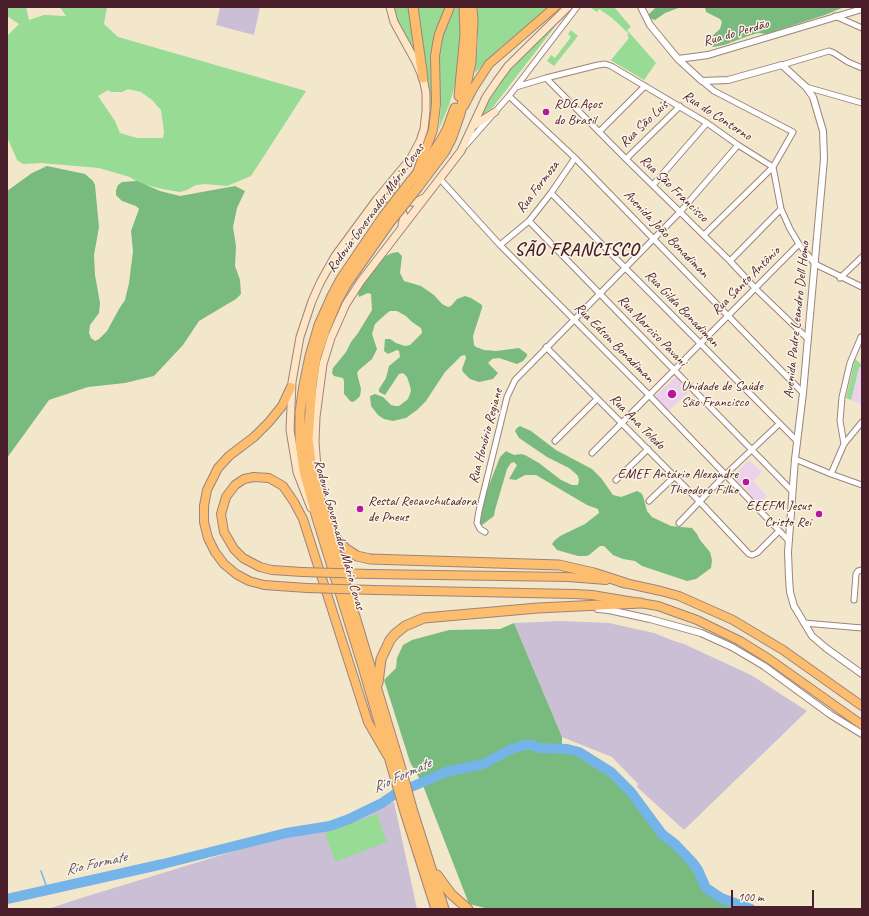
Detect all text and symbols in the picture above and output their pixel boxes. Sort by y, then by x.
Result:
street label: Rua do Perdão [701,16,771,50]
street label: Rua do Contorno [679,87,755,145]
place label: RDG Aços do Brasil [554,96,602,128]
street label: Rua São Luís [616,97,672,151]
marker: RDG Aços do Brasil [541,107,551,117]
street label: Rodovia Governador Mário Covas [324,140,428,276]
street label: Rua São Francisco [636,152,712,226]
street label: Rua Formoza [513,158,563,216]
street label: Avenida João Bonadiman [620,187,712,281]
district label: SÃO FRANCISCO [515,239,639,261]
street label: Avenida Padre Leandro Dell Homo [780,240,814,400]
street label: Rua Santo Antônio [708,243,784,319]
street label: Rua Gilda Bonadiman [641,267,723,351]
street label: Rua Narciso Pavani [614,292,690,370]
street label: Rua Edson Bonadiman [571,300,657,386]
place label: Unidade de Saúde São Francisco [681,378,763,410]
street label: Rua Honório Regiane [465,387,507,485]
marker: Unidade de Saúde São Francisco [666,388,678,400]
street label: Rua Ana Toledo [606,391,668,453]
street label: Rodovia Governador Mário Covas [310,458,368,612]
place label: EMEF Antário Alexandre Theodoro Filho [618,466,738,498]
marker: EMEF Antário Alexandre Theodoro Filho [741,477,751,487]
place label: Restal Recauchutadora de Pneus [368,493,477,526]
place label: EEEFM Jesus Cristo Rei [746,498,811,530]
marker: Restal Recauchutadora de Pneus [355,504,365,514]
marker: EEEFM Jesus Cristo Rei [814,509,824,519]
water label: Rio Formate [370,755,434,797]
water label: Rio Formate [64,848,128,880]
scale bar [733,882,816,908]
text: 100 m [738,889,764,905]

